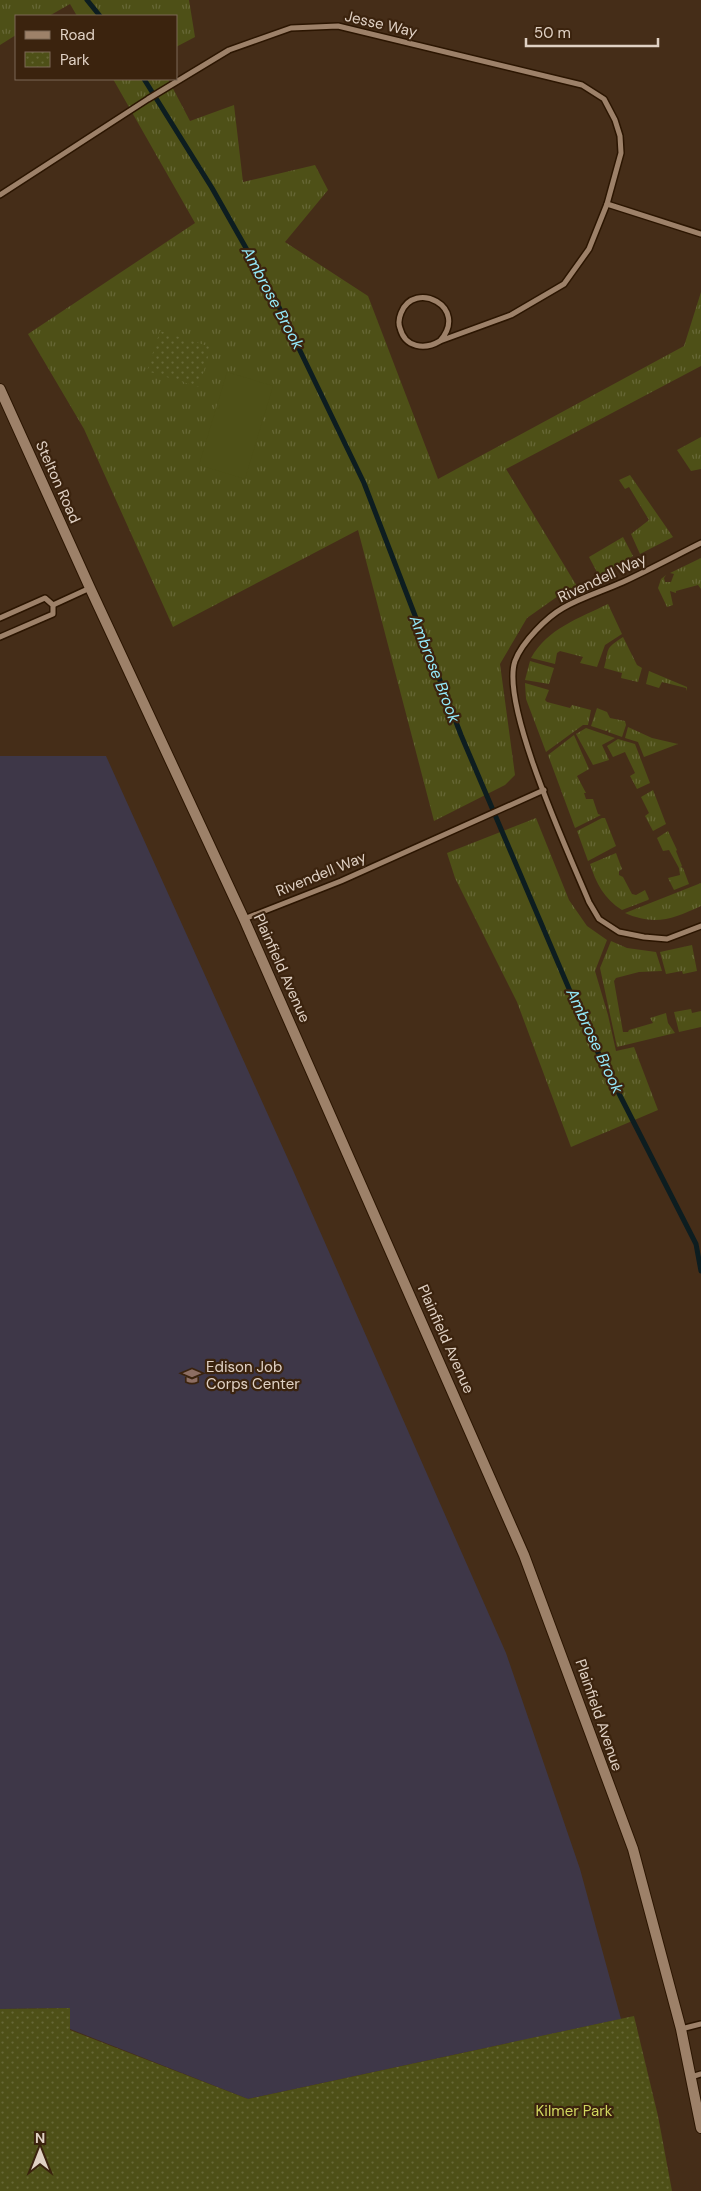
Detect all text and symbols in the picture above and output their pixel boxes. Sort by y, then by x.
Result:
street label: Jesse Way [343,6,420,42]
legend [15,15,178,80]
scale bar [526,15,658,47]
text: 50 m [534,23,571,43]
text: Road [60,25,95,45]
text: Park [60,50,90,70]
water label: Ambrose Brook [237,242,309,354]
street label: Stelton Road [31,438,85,526]
street label: Rivendell Way [554,548,650,607]
water label: Ambrose Brook [404,611,465,727]
street label: Rivendell Way [273,847,370,901]
street label: Plainfield Avenue [249,910,315,1026]
water label: Ambrose Brook [561,984,629,1098]
street label: Plainfield Avenue [413,1281,479,1397]
place label: Edison Job Corps Center [206,1357,300,1394]
school or university icon: Edison Job Corps Center [182,1366,202,1386]
street label: Plainfield Avenue [570,1656,628,1774]
park label: Kilmer Park [536,2101,613,2121]
north arrow [15,2126,65,2176]
text: N [35,2129,45,2147]

